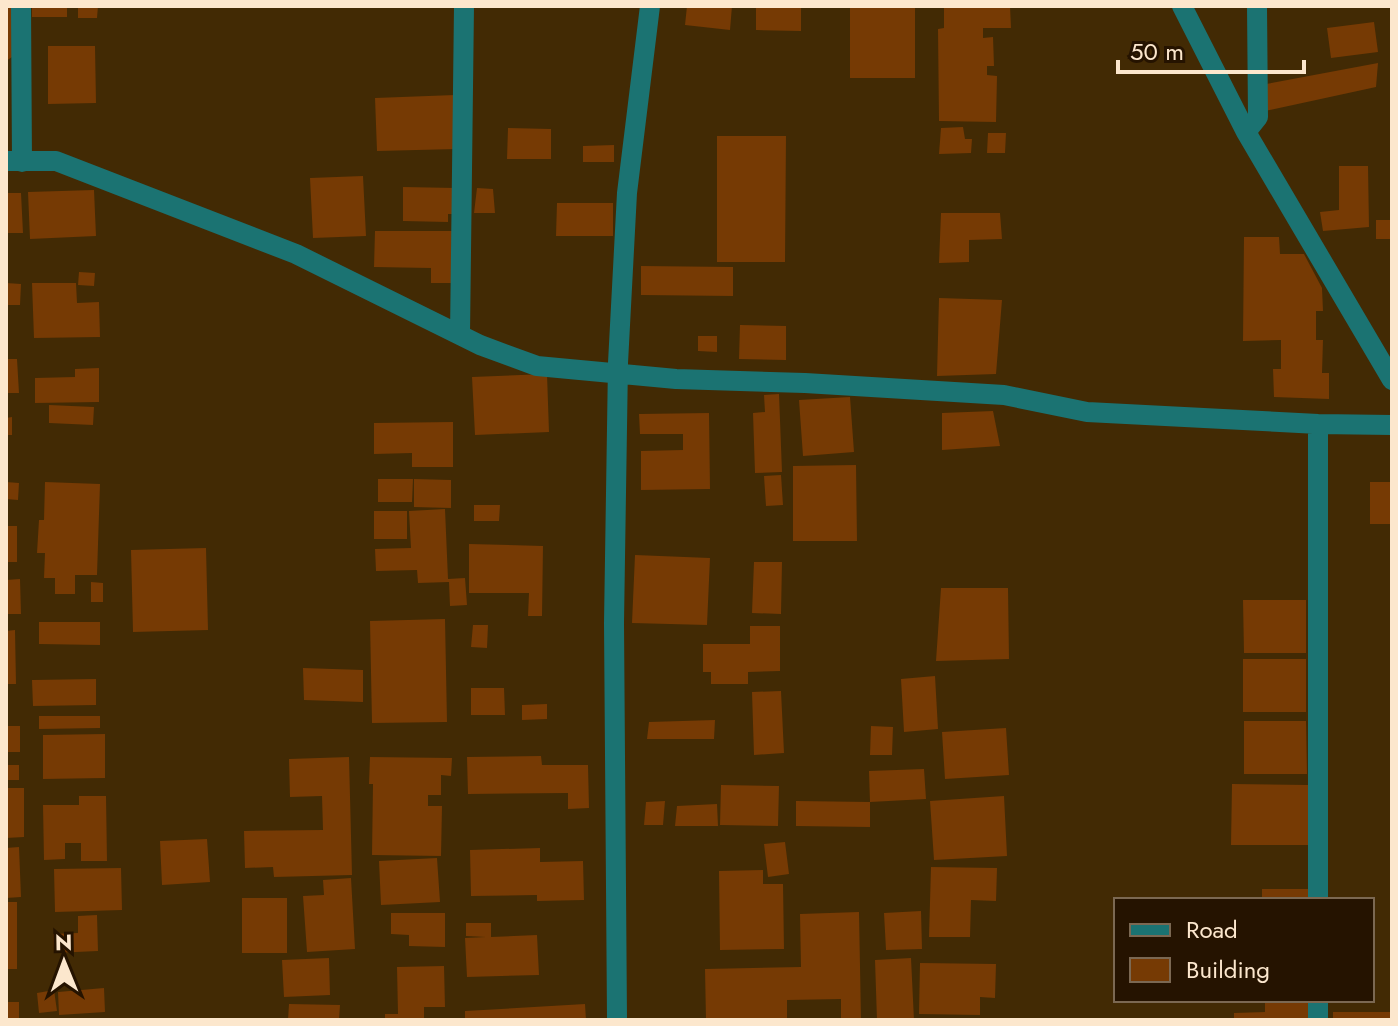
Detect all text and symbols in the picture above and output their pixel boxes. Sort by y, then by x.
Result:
scale bar [1118,24,1304,74]
text: 50 m [1130,34,1184,69]
legend [1114,898,1374,1002]
text: Road [1186,912,1238,947]
north arrow [24,922,104,1002]
text: N [55,926,73,958]
text: Building [1186,952,1270,987]

